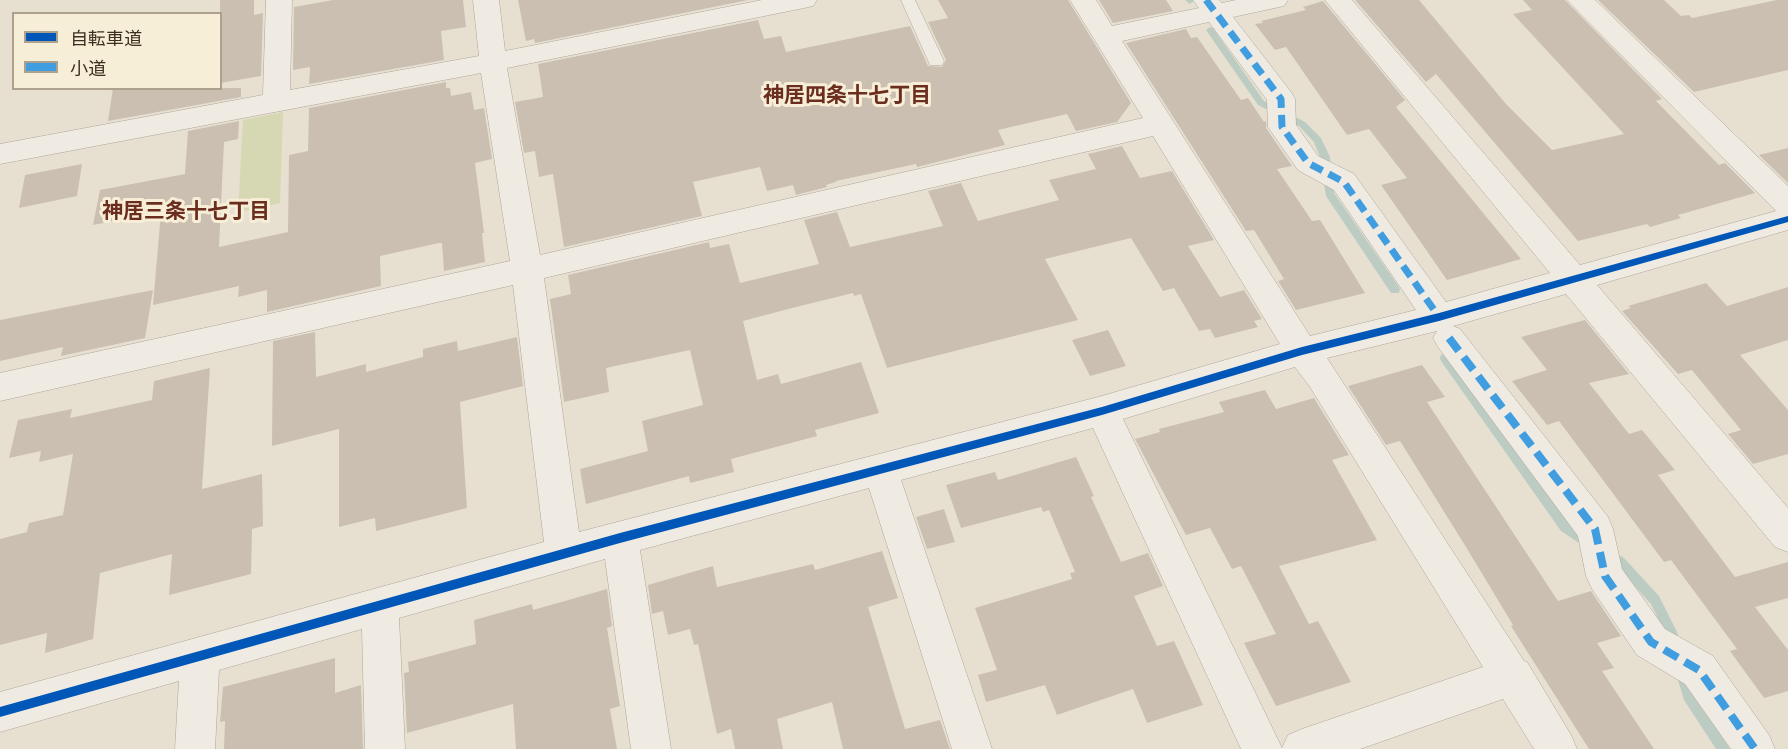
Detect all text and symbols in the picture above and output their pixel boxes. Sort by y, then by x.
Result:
legend [12,12,222,90]
text: 自転車道 [70,26,142,51]
text: 小道 [70,56,106,81]
district label: 神居四条十七丁目 [763,84,931,110]
district label: 神居三条十七丁目 [102,200,270,226]

